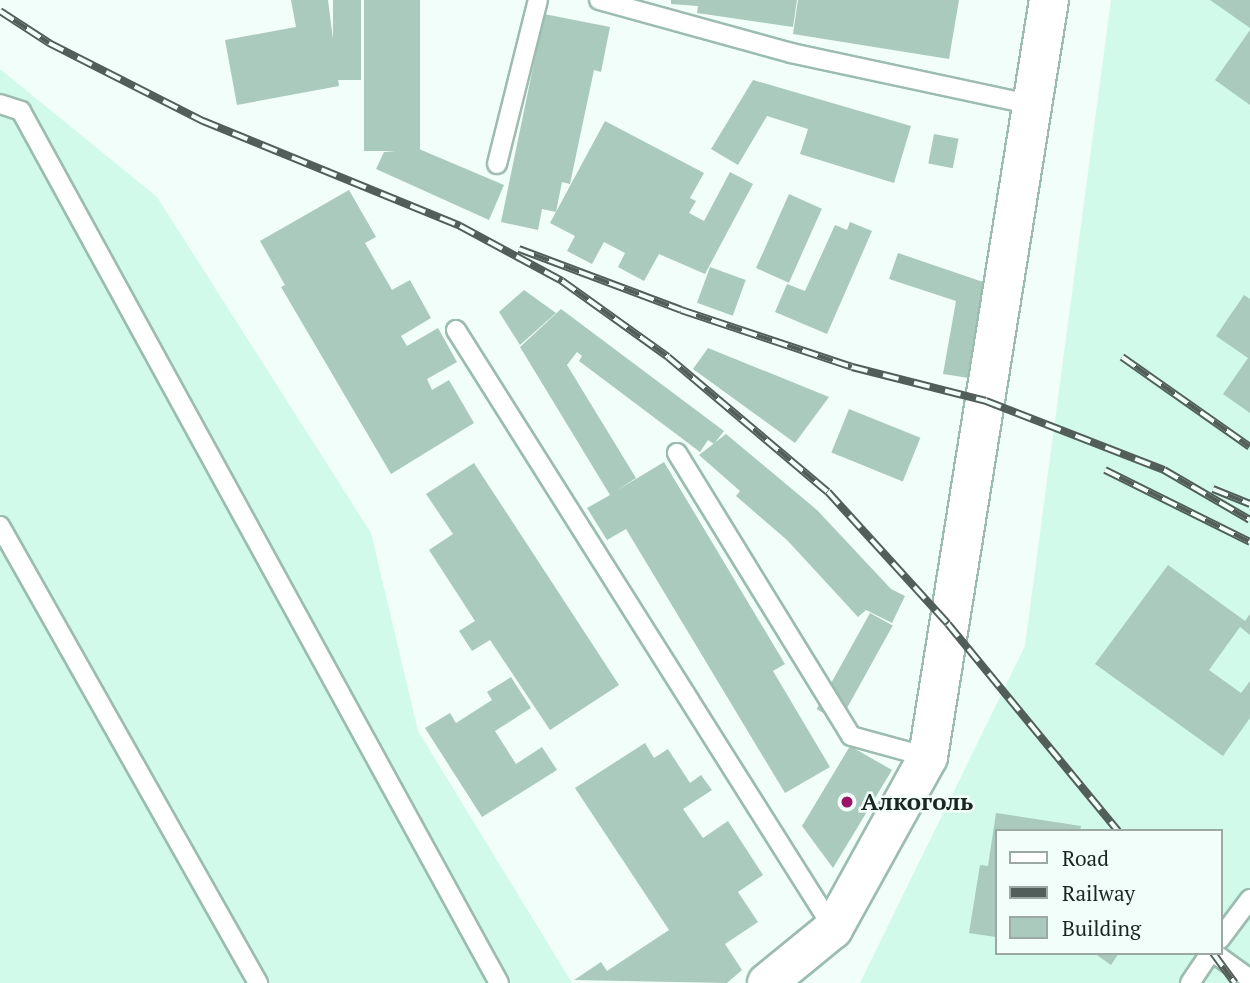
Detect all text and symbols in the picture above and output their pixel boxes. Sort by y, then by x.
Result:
place label: Алкоголь [861,788,973,816]
marker: Алкоголь [839,794,855,810]
legend [995,829,1222,955]
text: Road [1062,844,1109,872]
text: Railway [1062,879,1135,907]
text: Building [1062,914,1141,942]

